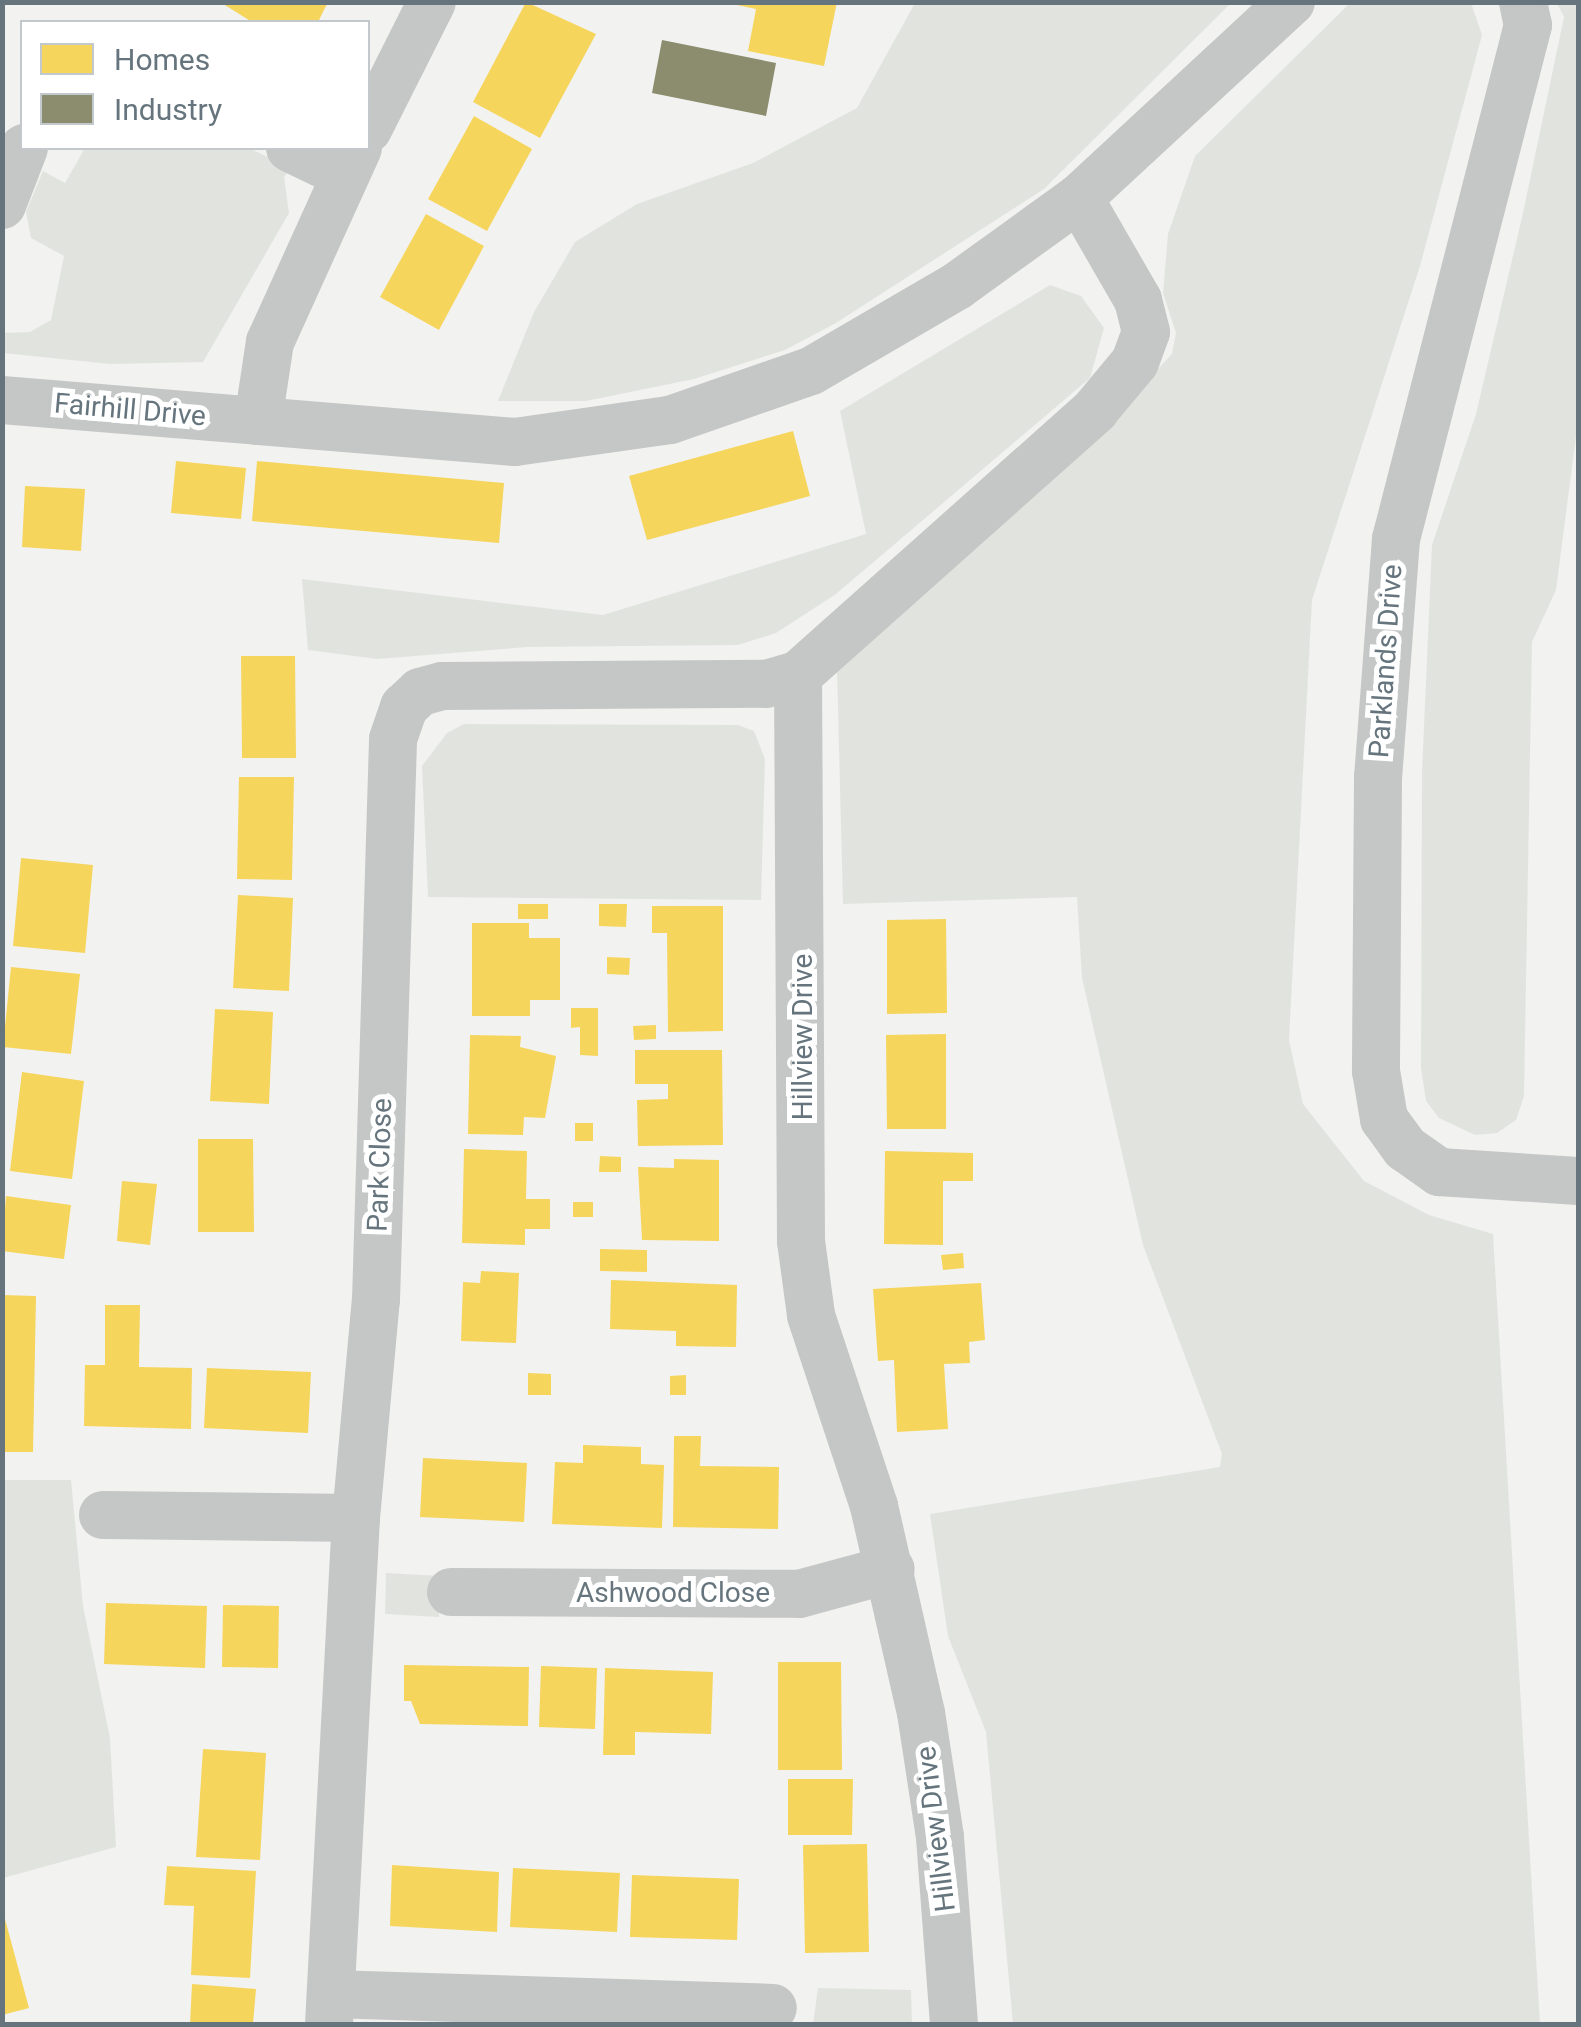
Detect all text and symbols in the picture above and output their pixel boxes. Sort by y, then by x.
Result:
legend [20,20,370,150]
text: Homes [114,42,210,77]
text: Industry [114,92,222,127]
street label: Fairhill Drive [53,387,207,433]
street label: Parklands Drive [1362,563,1410,759]
street label: Hillview Drive [786,954,820,1120]
street label: Park Close [361,1098,399,1232]
street label: Ashwood Close [576,1576,770,1610]
street label: Hillview Drive [909,1744,963,1914]

